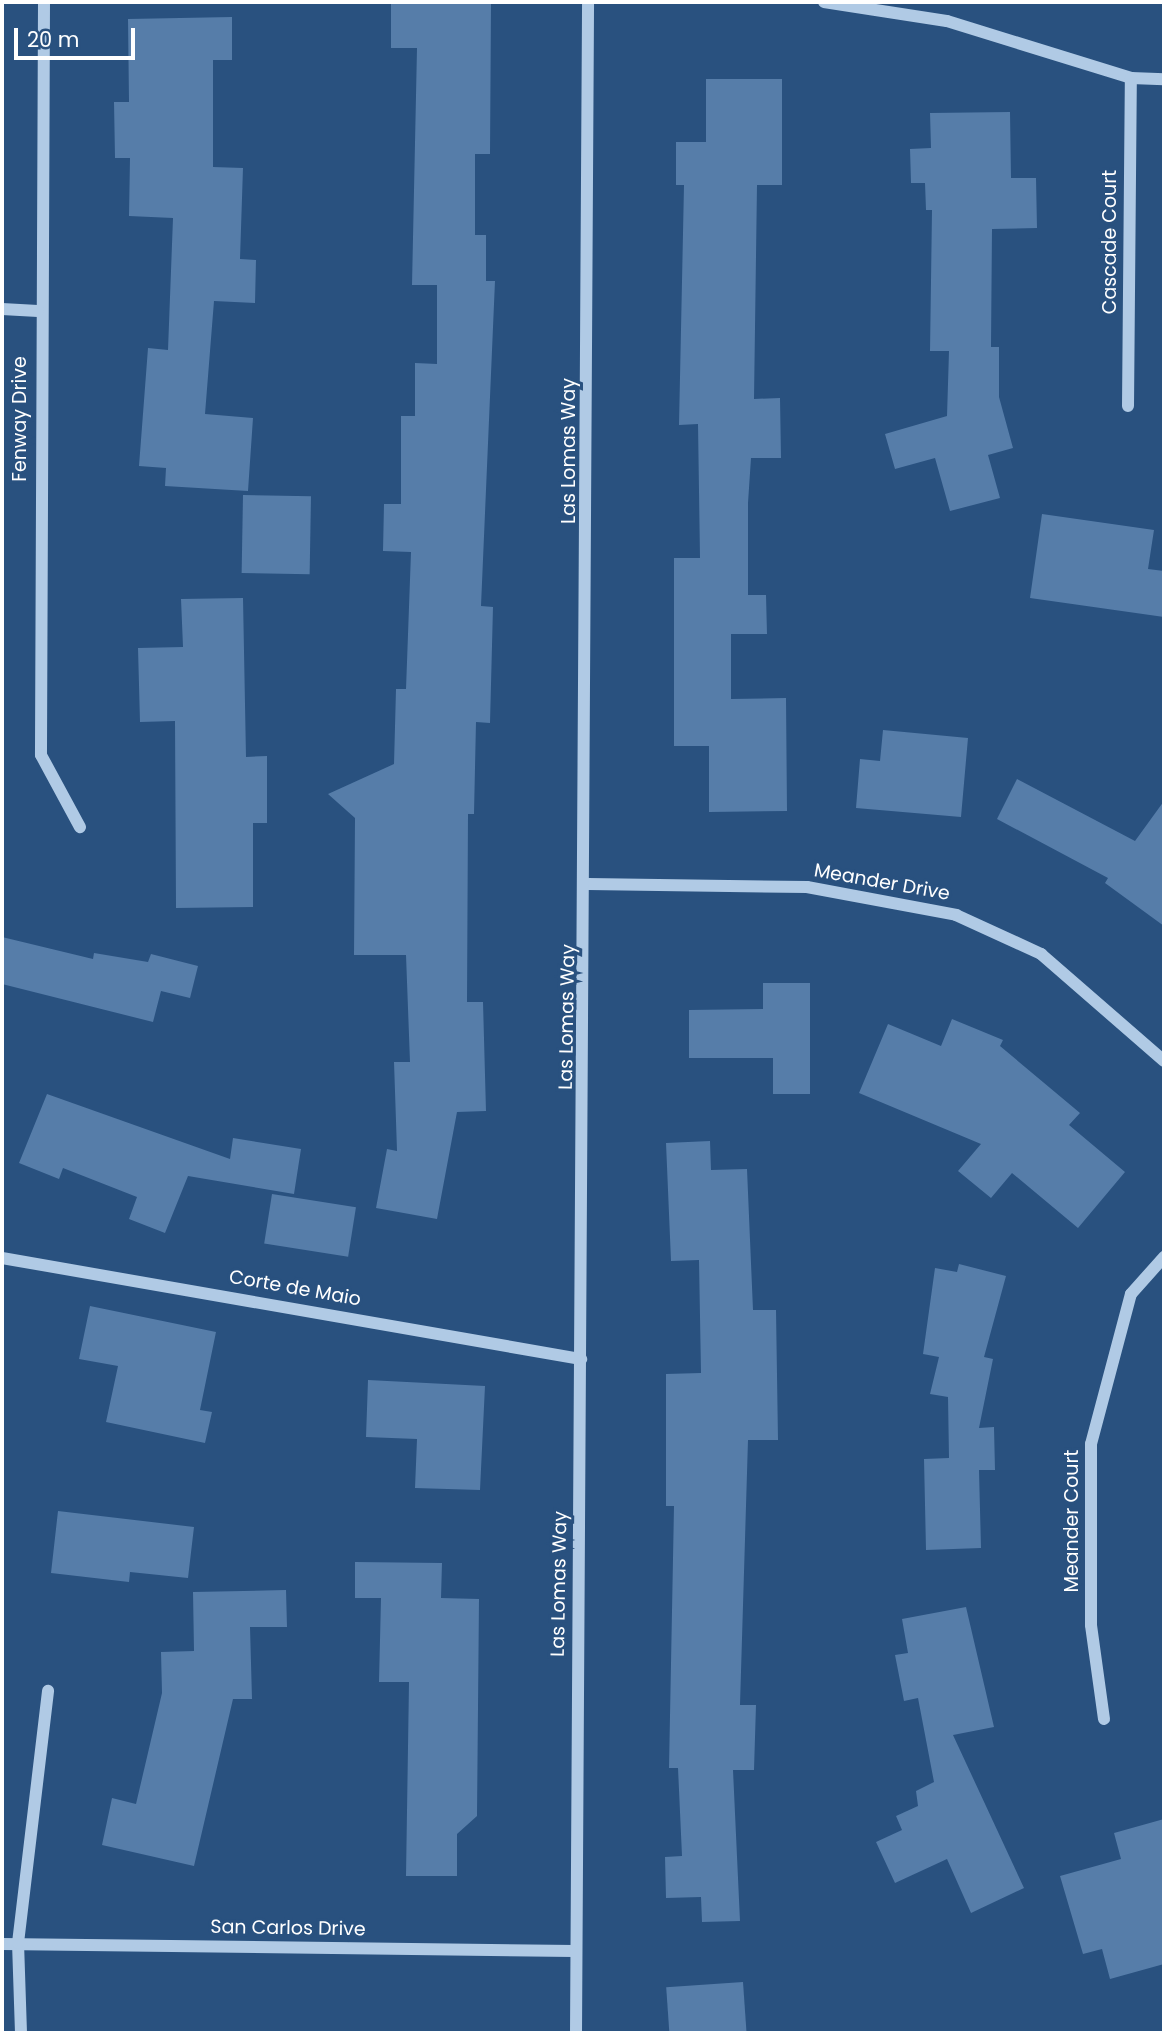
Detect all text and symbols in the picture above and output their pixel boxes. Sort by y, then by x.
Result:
scale bar [18,14,138,58]
text: 20 m [27,25,80,54]
street label: Cascade Court [1099,170,1121,314]
street label: Fenway Drive [9,356,31,482]
street label: Las Lomas Way [558,378,580,524]
street label: Meander Drive [812,859,952,905]
street label: Las Lomas Way [554,944,580,1090]
street label: Corte de Maio [227,1265,363,1311]
street label: Meander Court [1061,1450,1083,1592]
street label: Las Lomas Way [546,1511,572,1657]
street label: San Carlos Drive [210,1915,366,1941]

